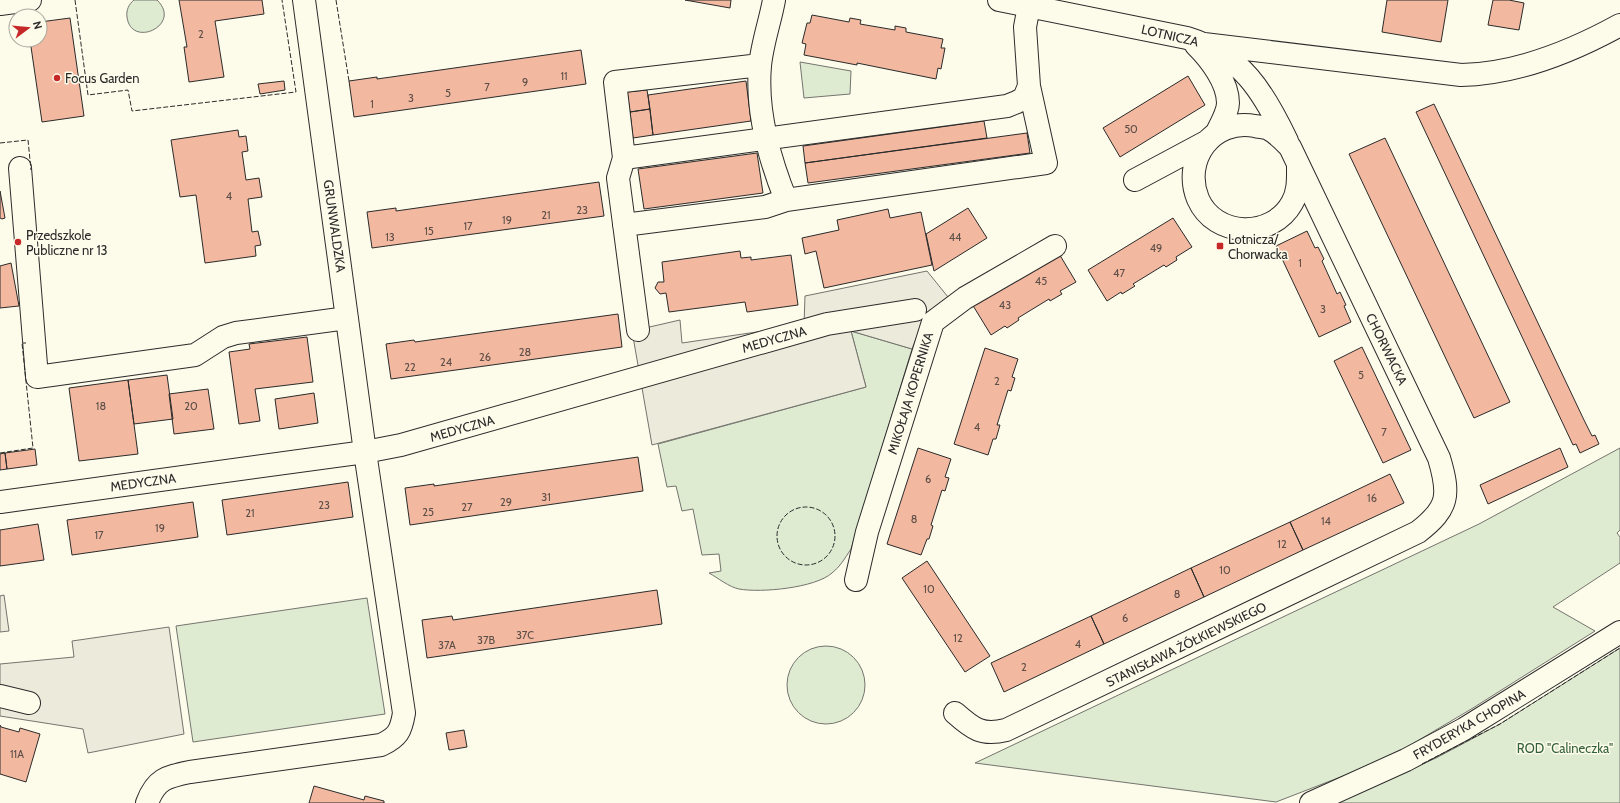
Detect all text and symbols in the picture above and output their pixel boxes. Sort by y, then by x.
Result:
north arrow [8,8,48,48]
text: N [30,20,45,31]
street label: LOTNICZA [1140,21,1200,49]
house number: 2 [198,27,204,41]
house number: 11 [560,69,568,83]
place label: Focus Garden [65,70,139,86]
marker: Focus Garden [52,73,62,83]
house number: 9 [522,75,528,89]
house number: 7 [484,80,490,94]
house number: 5 [445,86,451,100]
house number: 3 [408,91,414,105]
house number: 1 [370,97,374,111]
house number: 50 [1124,122,1138,136]
street label: GRUNWALDZKA [321,179,349,273]
house number: 4 [226,189,233,203]
house number: 23 [576,203,588,217]
house number: 21 [541,208,551,222]
house number: 19 [502,213,512,227]
house number: 17 [463,219,473,233]
house number: 15 [424,224,434,238]
place label: Przedszkole Publiczne nr 13 [26,227,108,258]
house number: 13 [385,230,395,244]
house number: 44 [949,230,962,244]
place label: Lotnicza/ Chorwacka [1228,231,1289,262]
marker: Przedszkole Publiczne nr 13 [13,237,23,247]
house number: 49 [1150,241,1162,255]
marker: Lotnicza/ Chorwacka [1215,241,1225,251]
house number: 1 [1298,256,1302,270]
house number: 47 [1113,266,1125,280]
house number: 45 [1035,274,1047,288]
house number: 43 [999,298,1011,312]
house number: 3 [1320,302,1326,316]
street label: CHORWACKA [1363,310,1411,388]
street label: MEDYCZNA [740,322,808,356]
street label: MIKOŁAJA KOPERNIKA [884,330,936,456]
house number: 28 [519,345,531,359]
house number: 26 [479,350,491,364]
house number: 24 [440,355,453,369]
house number: 22 [404,360,416,374]
house number: 5 [1358,368,1364,382]
house number: 2 [994,374,1000,388]
house number: 18 [96,399,106,413]
house number: 20 [184,399,198,413]
street label: MEDYCZNA [428,411,496,445]
house number: 4 [974,420,981,434]
house number: 7 [1381,425,1387,439]
street label: MEDYCZNA [109,469,177,495]
house number: 6 [925,472,931,486]
house number: 31 [541,490,551,504]
house number: 16 [1367,491,1377,505]
house number: 29 [500,495,512,509]
house number: 23 [318,498,330,512]
house number: 27 [461,500,473,514]
house number: 25 [422,505,434,519]
house number: 21 [245,506,255,520]
house number: 8 [911,512,917,526]
house number: 14 [1321,514,1332,528]
house number: 19 [155,521,165,535]
house number: 17 [94,528,104,542]
house number: 12 [1277,537,1287,551]
house number: 10 [1219,563,1231,577]
house number: 10 [923,582,935,596]
house number: 8 [1174,587,1180,601]
street label: STANISŁAWA ŻÓŁKIEWSKIEGO [1103,598,1269,690]
house number: 6 [1122,611,1128,625]
house number: 37C [516,628,534,642]
house number: 12 [953,631,963,645]
house number: 37B [477,633,495,647]
house number: 4 [1075,637,1082,651]
house number: 37A [438,638,456,652]
house number: 2 [1021,660,1027,674]
street label: FRYDERYKA CHOPINA [1410,685,1528,763]
park label: ROD "Calineczka" [1517,740,1613,756]
house number: 11A [10,747,24,761]

